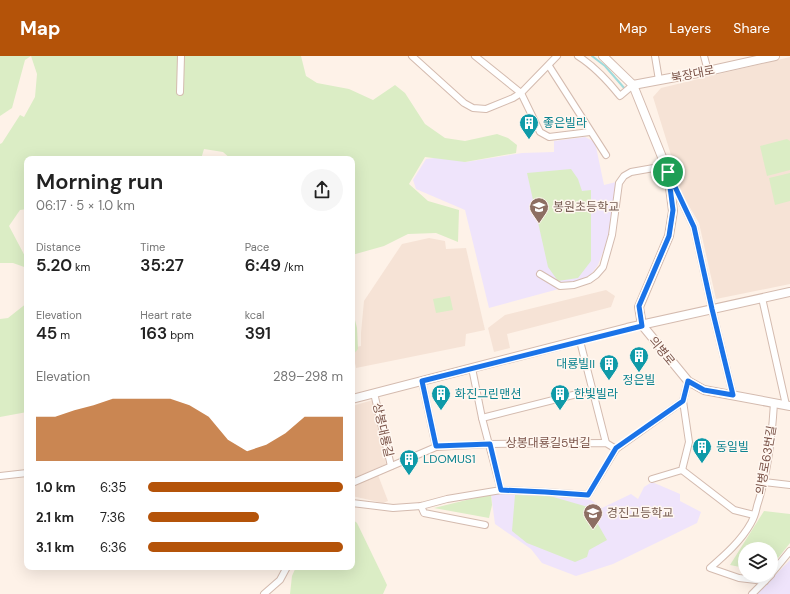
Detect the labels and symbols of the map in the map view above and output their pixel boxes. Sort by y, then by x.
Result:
street label: 북장대로 [670,62,716,86]
building icon: 좋은빌라 [518,112,540,140]
place label: 좋은빌라 [543,115,587,131]
pin [651,155,685,189]
school or university icon: 봉원초등학교 [528,196,550,224]
place label: 봉원초등학교 [553,199,619,215]
street label: 의병로 [645,333,679,369]
building icon: 정은빌 [628,345,650,373]
building icon: 대룡빌II [598,353,620,381]
place label: 대룡빌II [556,356,595,372]
place label: 정은빌 [622,372,656,388]
building icon: 화진그린맨션 [430,383,452,411]
building icon: 한빛빌라 [549,383,571,411]
place label: 화진그린맨션 [455,386,521,402]
place label: 한빛빌라 [574,386,618,402]
street label: 상봉대룡길 [369,401,397,459]
street label: 의병로63번길 [752,424,780,496]
street label: 상봉대룡길5번길 [506,435,590,451]
building icon: 동일빌 [691,436,713,464]
place label: 동일빌 [716,439,749,455]
building icon: LDOMUS1 [398,448,420,476]
place label: LDOMUS1 [423,451,476,467]
school or university icon: 경진고등학교 [582,502,604,530]
place label: 경진고등학교 [607,505,673,521]

